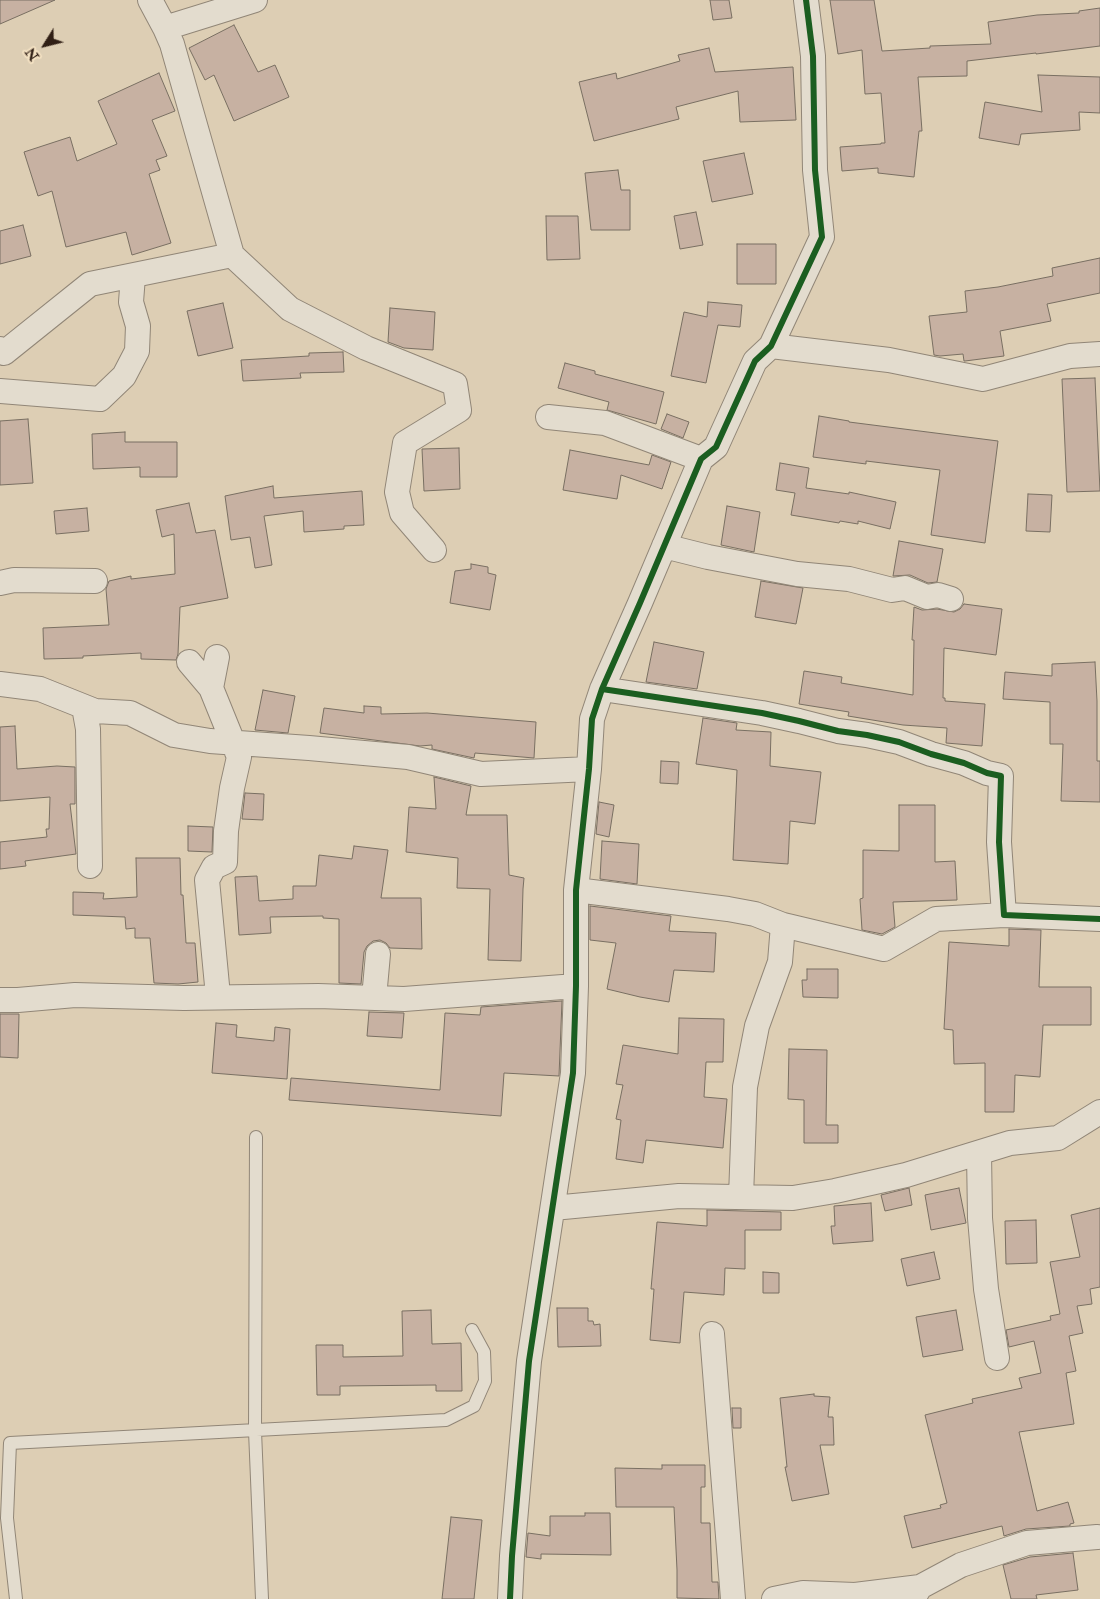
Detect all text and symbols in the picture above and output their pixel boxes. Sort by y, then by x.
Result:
north arrow [20,20,70,70]
text: N [22,44,43,64]

